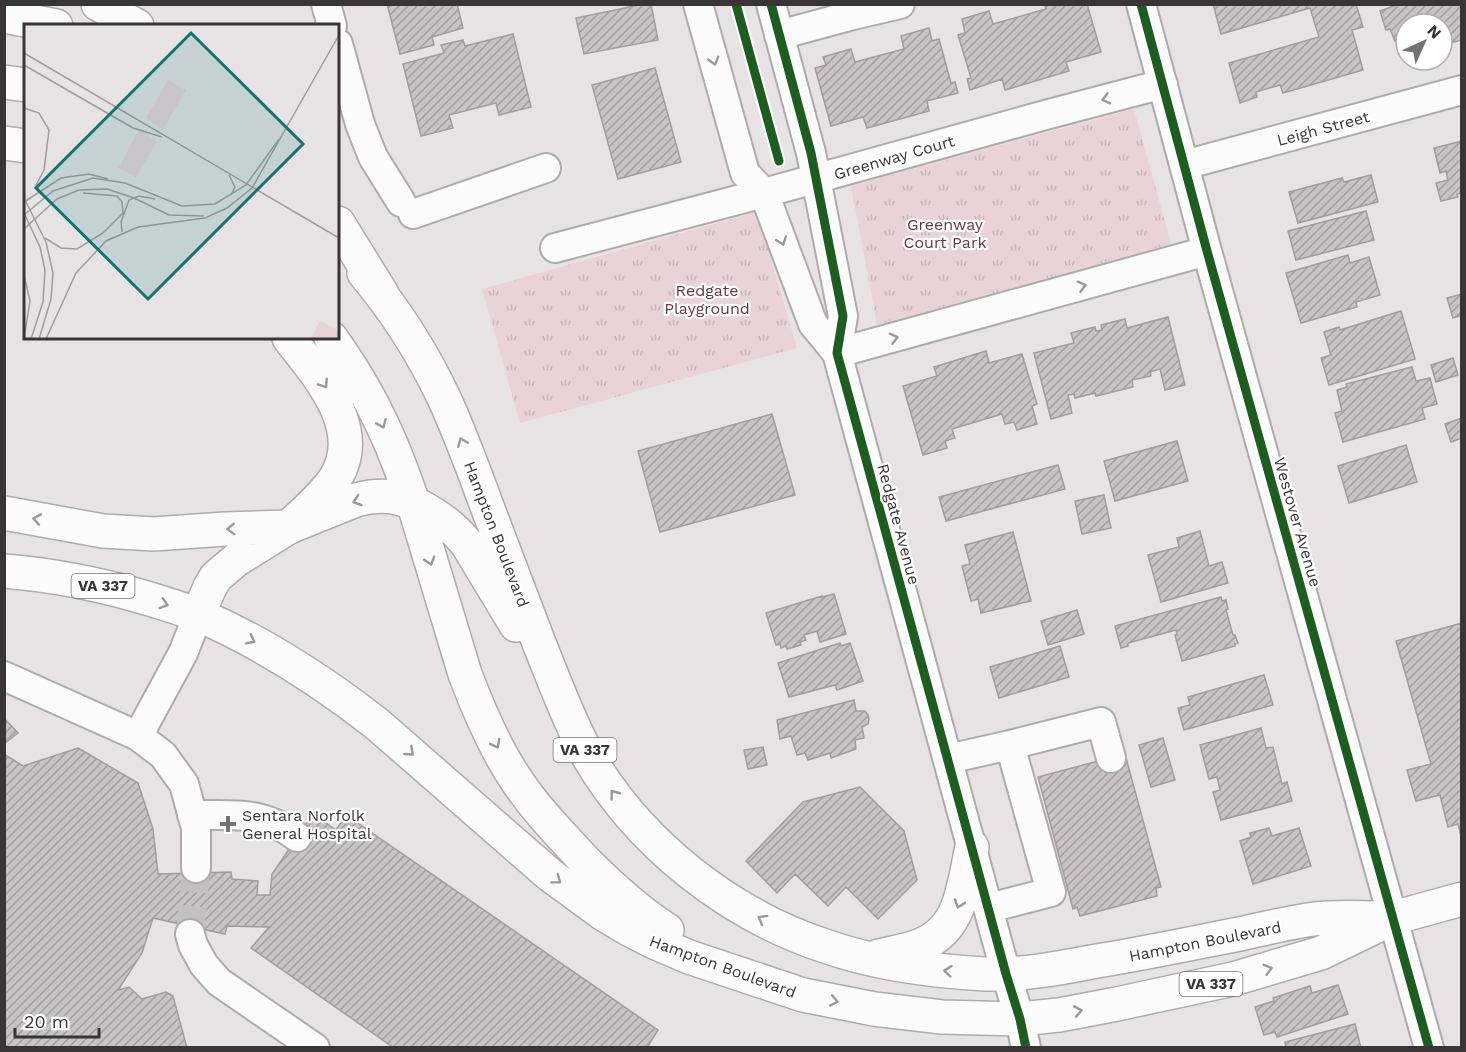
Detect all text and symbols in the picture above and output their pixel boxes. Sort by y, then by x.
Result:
north arrow [1394,12,1454,72]
text: N [1423,21,1445,43]
inset map [24,24,339,339]
one-way arrow [707,55,719,66]
one-way arrow [1101,92,1112,104]
street label: Leigh Street [1275,107,1372,150]
street label: Greenway Court [832,131,957,184]
park label: Greenway Court Park [903,215,987,252]
one-way arrow [774,235,787,246]
one-way arrow [1076,280,1086,293]
park label: Redgate Playground [664,281,750,318]
one-way arrow [888,332,898,345]
one-way arrow [317,378,328,389]
one-way arrow [375,418,387,429]
one-way arrow [457,438,469,449]
street label: Westover Avenue [1270,455,1325,589]
street label: Hampton Boulevard [460,459,533,610]
street label: Redgate Avenue [873,462,924,587]
one-way arrow [352,493,363,506]
one-way arrow [32,513,42,526]
one-way arrow [226,523,235,535]
one-way arrow [423,555,435,566]
road number: VA 337 [72,574,134,598]
one-way arrow [158,597,169,609]
one-way arrow [245,633,255,644]
one-way arrow [489,738,500,749]
road number: VA 337 [554,738,616,762]
one-way arrow [403,745,414,756]
one-way arrow [610,789,621,800]
place label: Sentara Norfolk General Hospital [242,806,372,843]
marker: Sentara Norfolk General Hospital [219,815,237,833]
one-way arrow [551,873,562,884]
one-way arrow [953,898,966,908]
one-way arrow [757,915,768,926]
street label: Hampton Boulevard [1127,917,1283,966]
street label: Hampton Boulevard [647,931,799,1002]
one-way arrow [1262,964,1273,976]
one-way arrow [944,965,953,977]
road number: VA 337 [1180,972,1242,996]
one-way arrow [828,994,838,1007]
scale bar [15,1001,99,1039]
one-way arrow [1073,1005,1083,1018]
text: 20 m [24,1011,69,1032]

